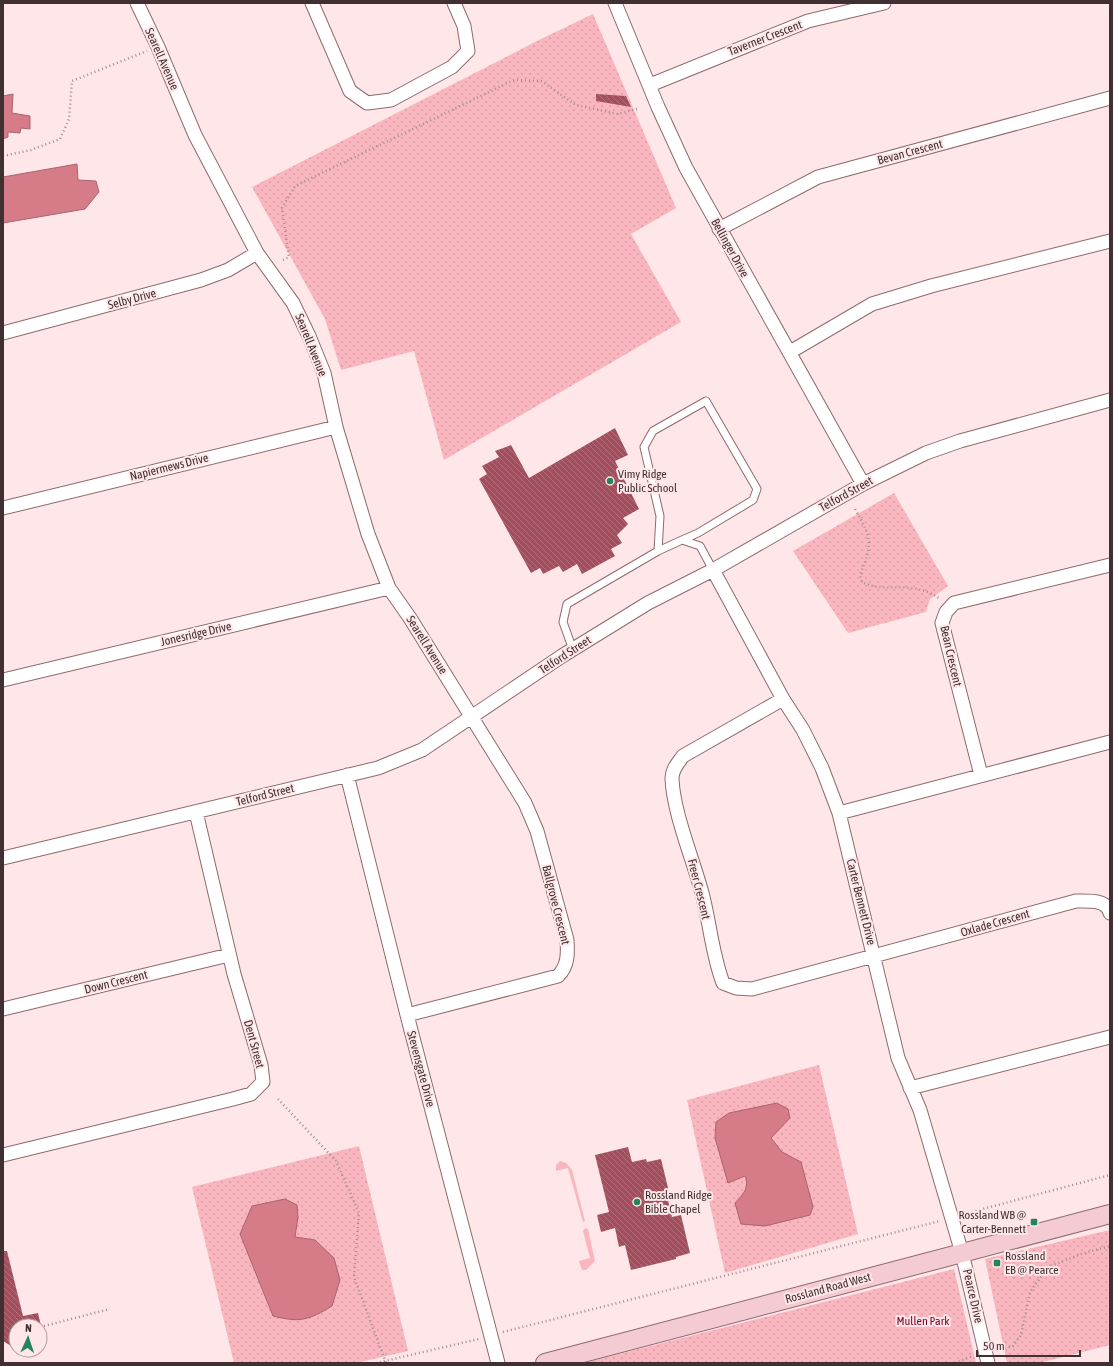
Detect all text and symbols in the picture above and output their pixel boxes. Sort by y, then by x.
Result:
street label: Taverner Crescent [726,17,804,59]
street label: Searell Avenue [142,26,182,92]
street label: Bevan Crescent [876,136,945,167]
street label: Bellinger Drive [708,216,752,280]
street label: Selby Drive [106,286,158,312]
street label: Searell Avenue [292,312,330,378]
street label: Napiermews Drive [128,450,210,484]
place label: Vimy Ridge Public School [618,467,678,495]
street label: Telford Street [817,473,876,515]
marker: Vimy Ridge Public School [605,476,615,486]
street label: Searell Avenue [404,613,450,677]
street label: Jonesridge Drive [159,619,233,649]
street label: Bean Crescent [937,624,965,688]
street label: Telford Street [536,633,594,677]
street label: Telford Street [235,781,296,809]
street label: Freer Crescent [685,857,713,921]
street label: Carter Bennett Drive [844,857,878,947]
street label: Ballgrove Crescent [539,864,573,947]
street label: Oxlade Crescent [959,906,1032,940]
street label: Down Crescent [83,967,150,997]
street label: Dent Street [241,1018,267,1070]
street label: Stevensgate Drive [404,1029,438,1109]
place label: Rossland Ridge Bible Chapel [645,1188,712,1216]
marker: Rossland Ridge Bible Chapel [632,1197,642,1207]
place label: Rossland WB @ Carter-Bennett [959,1208,1027,1236]
marker: Rossland WB @ Carter-Bennett [1029,1217,1039,1227]
place label: Rossland EB @ Pearce [1005,1249,1059,1277]
marker: Rossland EB @ Pearce [992,1258,1002,1268]
street label: Pearce Drive [960,1268,986,1324]
street label: Rossland Road West [784,1270,873,1306]
park label: Mullen Park [896,1314,950,1328]
north arrow [8,1318,48,1358]
text: N [25,1322,32,1334]
scale bar [977,1332,1080,1358]
text: 50 m [983,1339,1005,1353]

